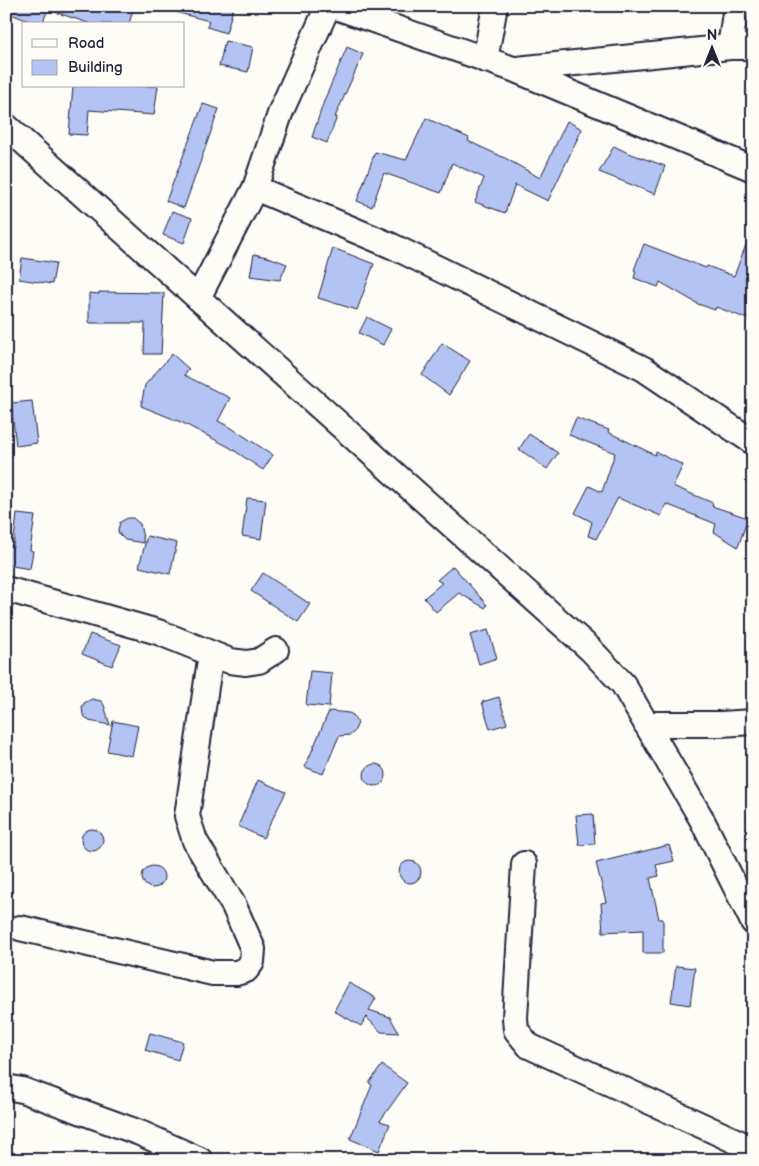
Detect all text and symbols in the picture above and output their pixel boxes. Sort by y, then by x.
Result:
legend [22,22,185,88]
north arrow [686,22,736,72]
text: N [707,27,717,44]
text: Road [68,34,104,53]
text: Building [68,58,123,77]

